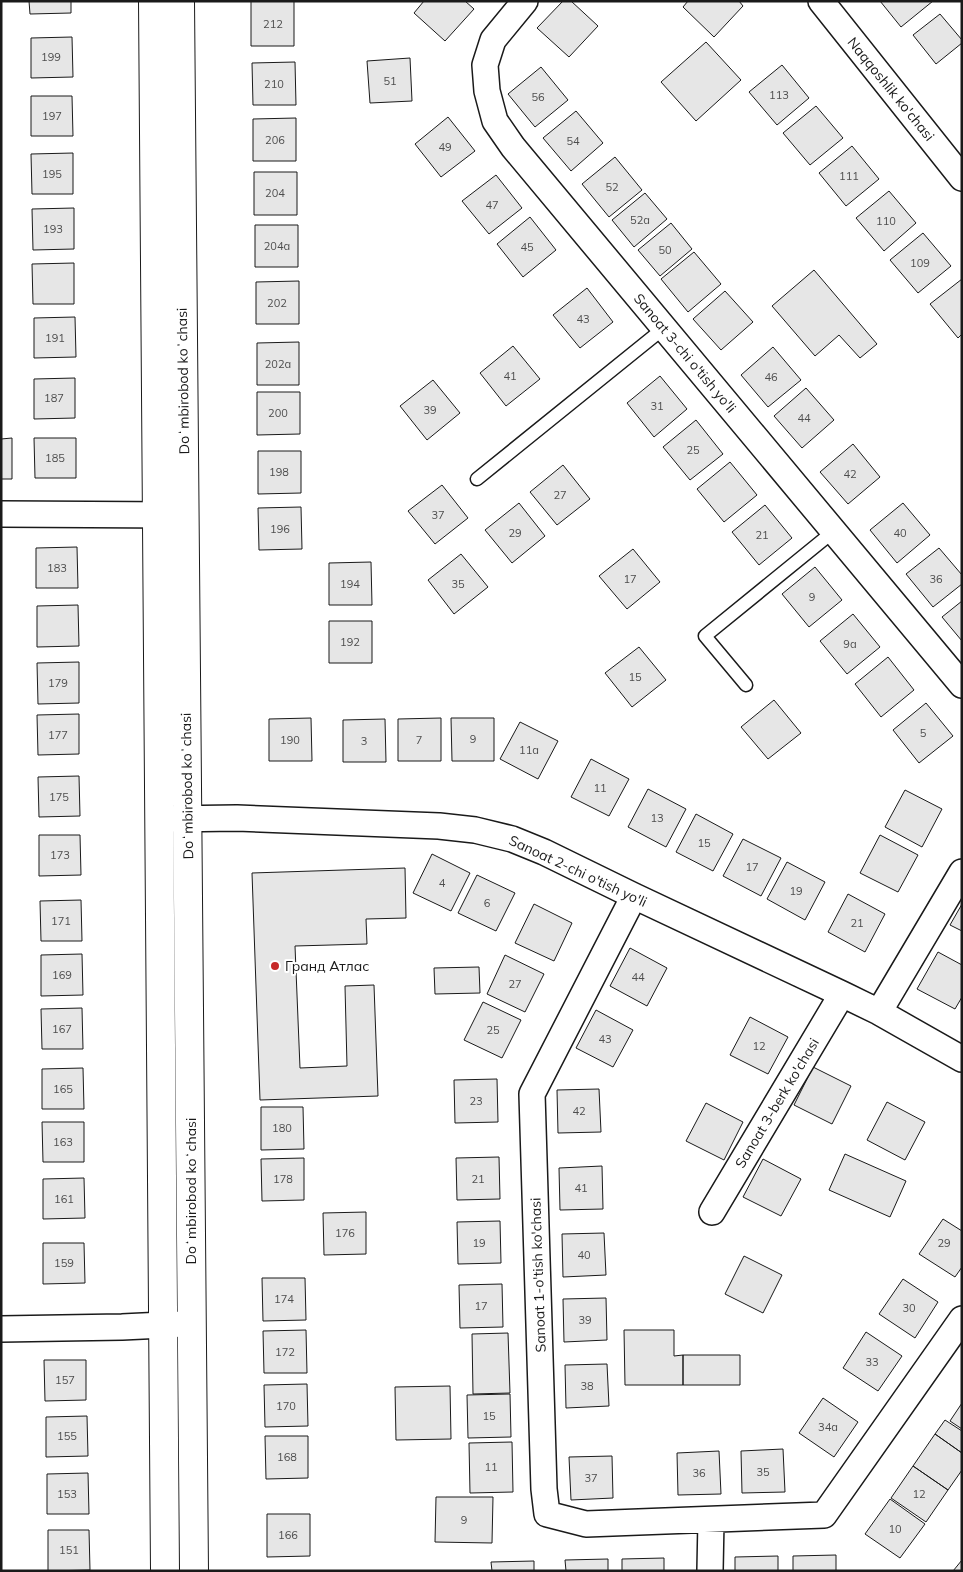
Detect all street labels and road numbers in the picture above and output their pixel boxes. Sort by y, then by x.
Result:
street label: Naqqoshlik ko'chasi [844,33,938,145]
street label: Sanoat 3-chi o'tish yo'li [630,290,740,416]
street label: Doʻmbirobod koʻchasi [173,307,193,455]
street label: Doʻmbirobod koʻchasi [177,712,197,860]
street label: Sanoat 2-chi o'tish yo'li [506,831,650,911]
street label: Sanoat 3-berk ko'chasi [731,1035,823,1171]
street label: Doʻmbirobod koʻchasi [182,1118,200,1264]
street label: Sanoat 1-o'tish ko'chasi [526,1197,550,1353]

